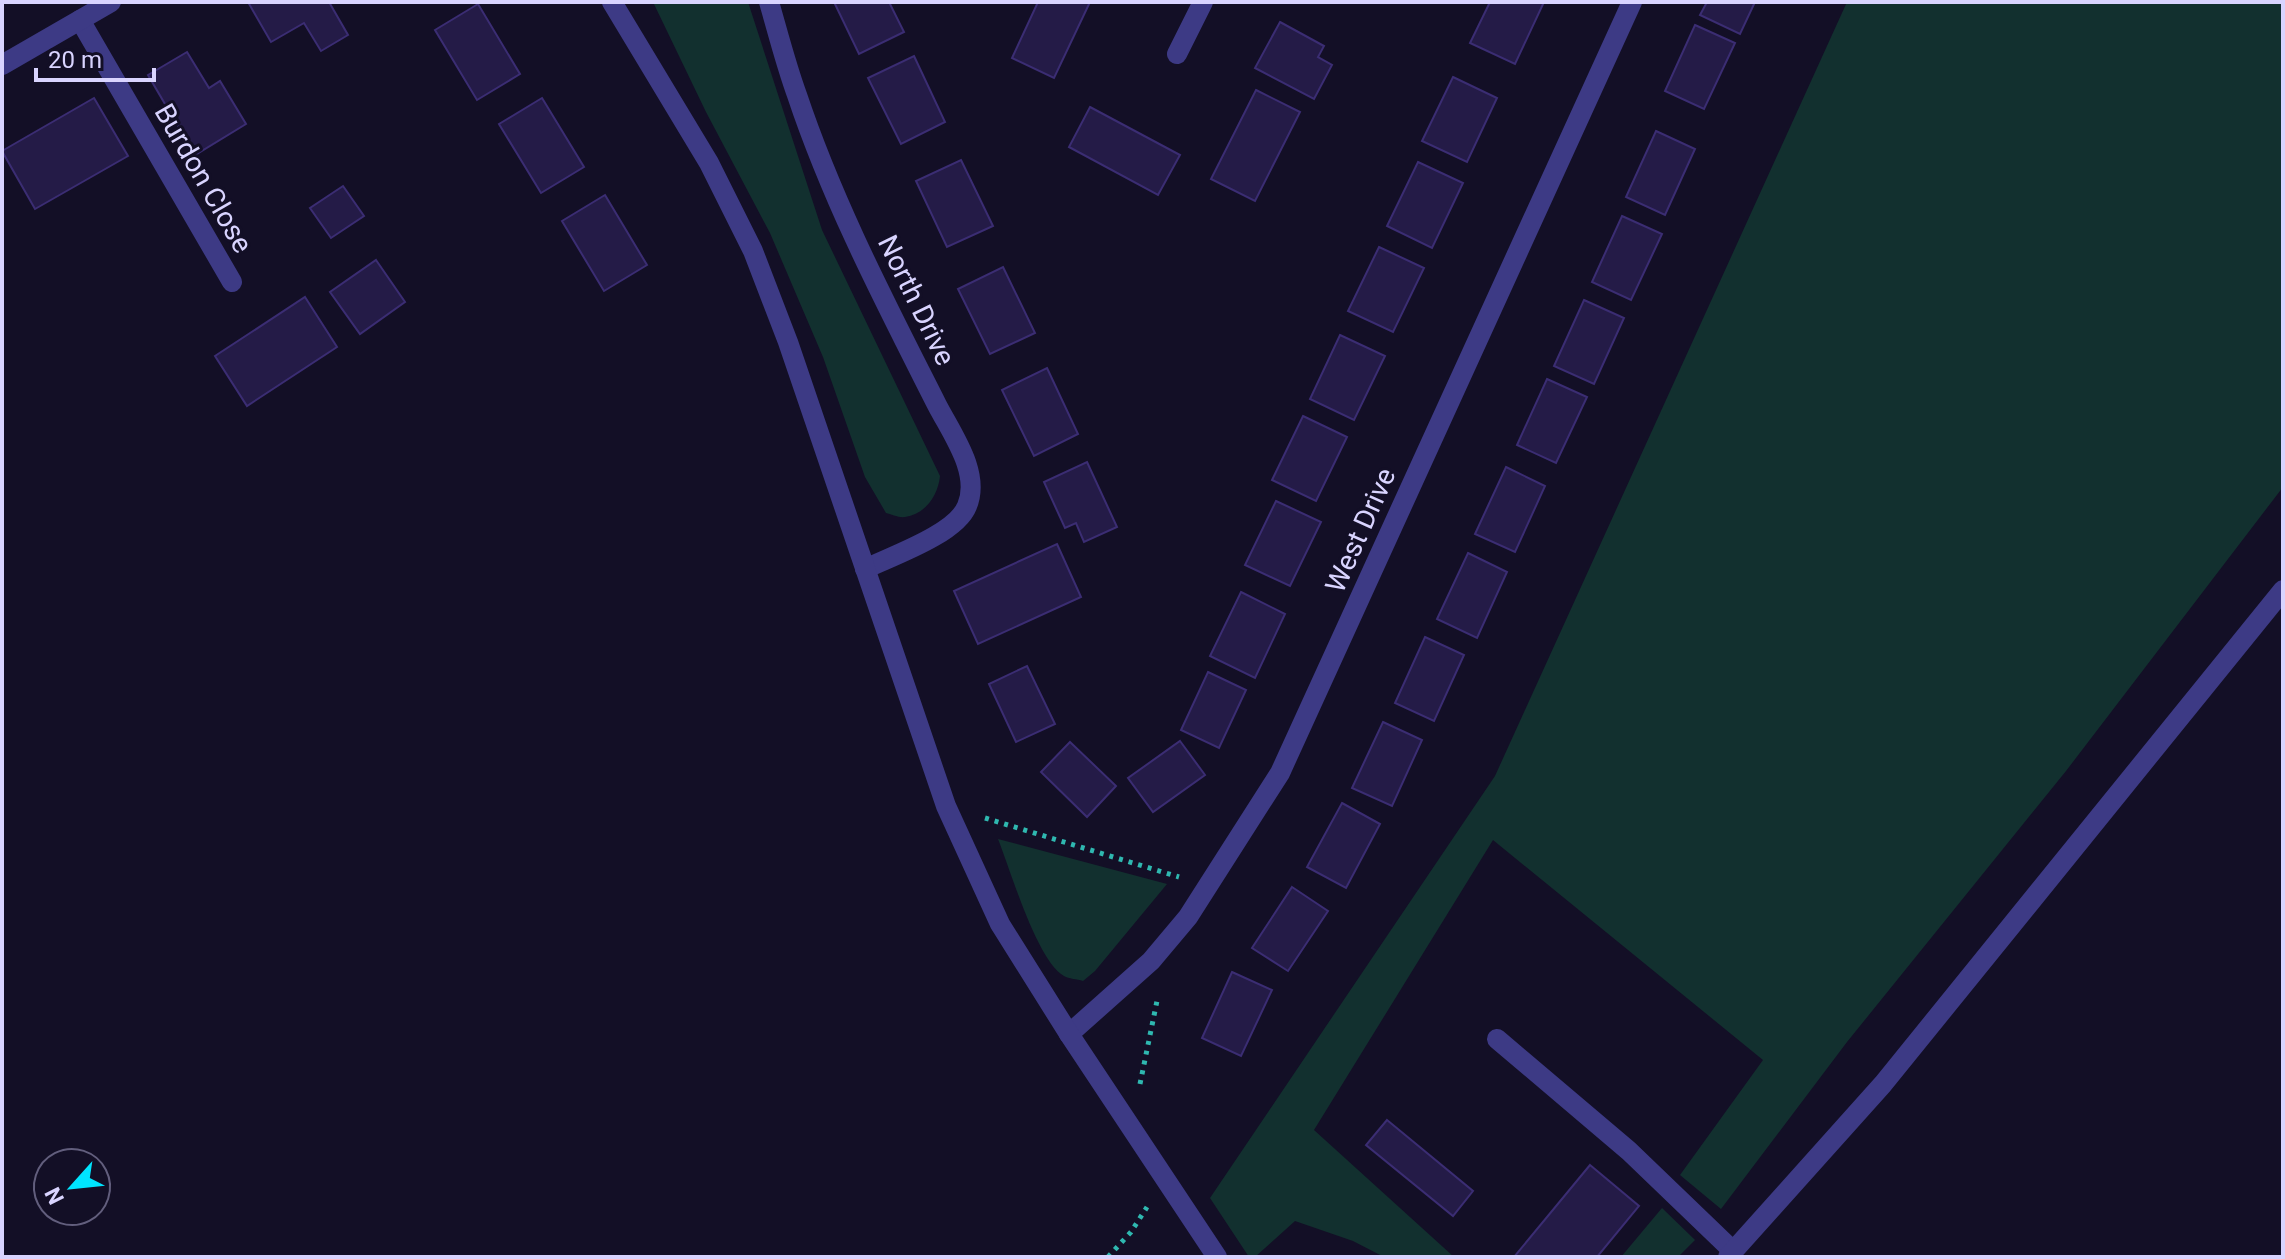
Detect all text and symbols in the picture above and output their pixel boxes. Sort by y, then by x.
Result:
scale bar [36,32,154,82]
text: 20 m [48,46,102,74]
street label: Burdon Close [148,98,260,259]
street label: North Drive [871,230,962,371]
street label: West Drive [1318,463,1403,598]
north arrow [32,1147,112,1227]
text: N [40,1183,69,1208]

